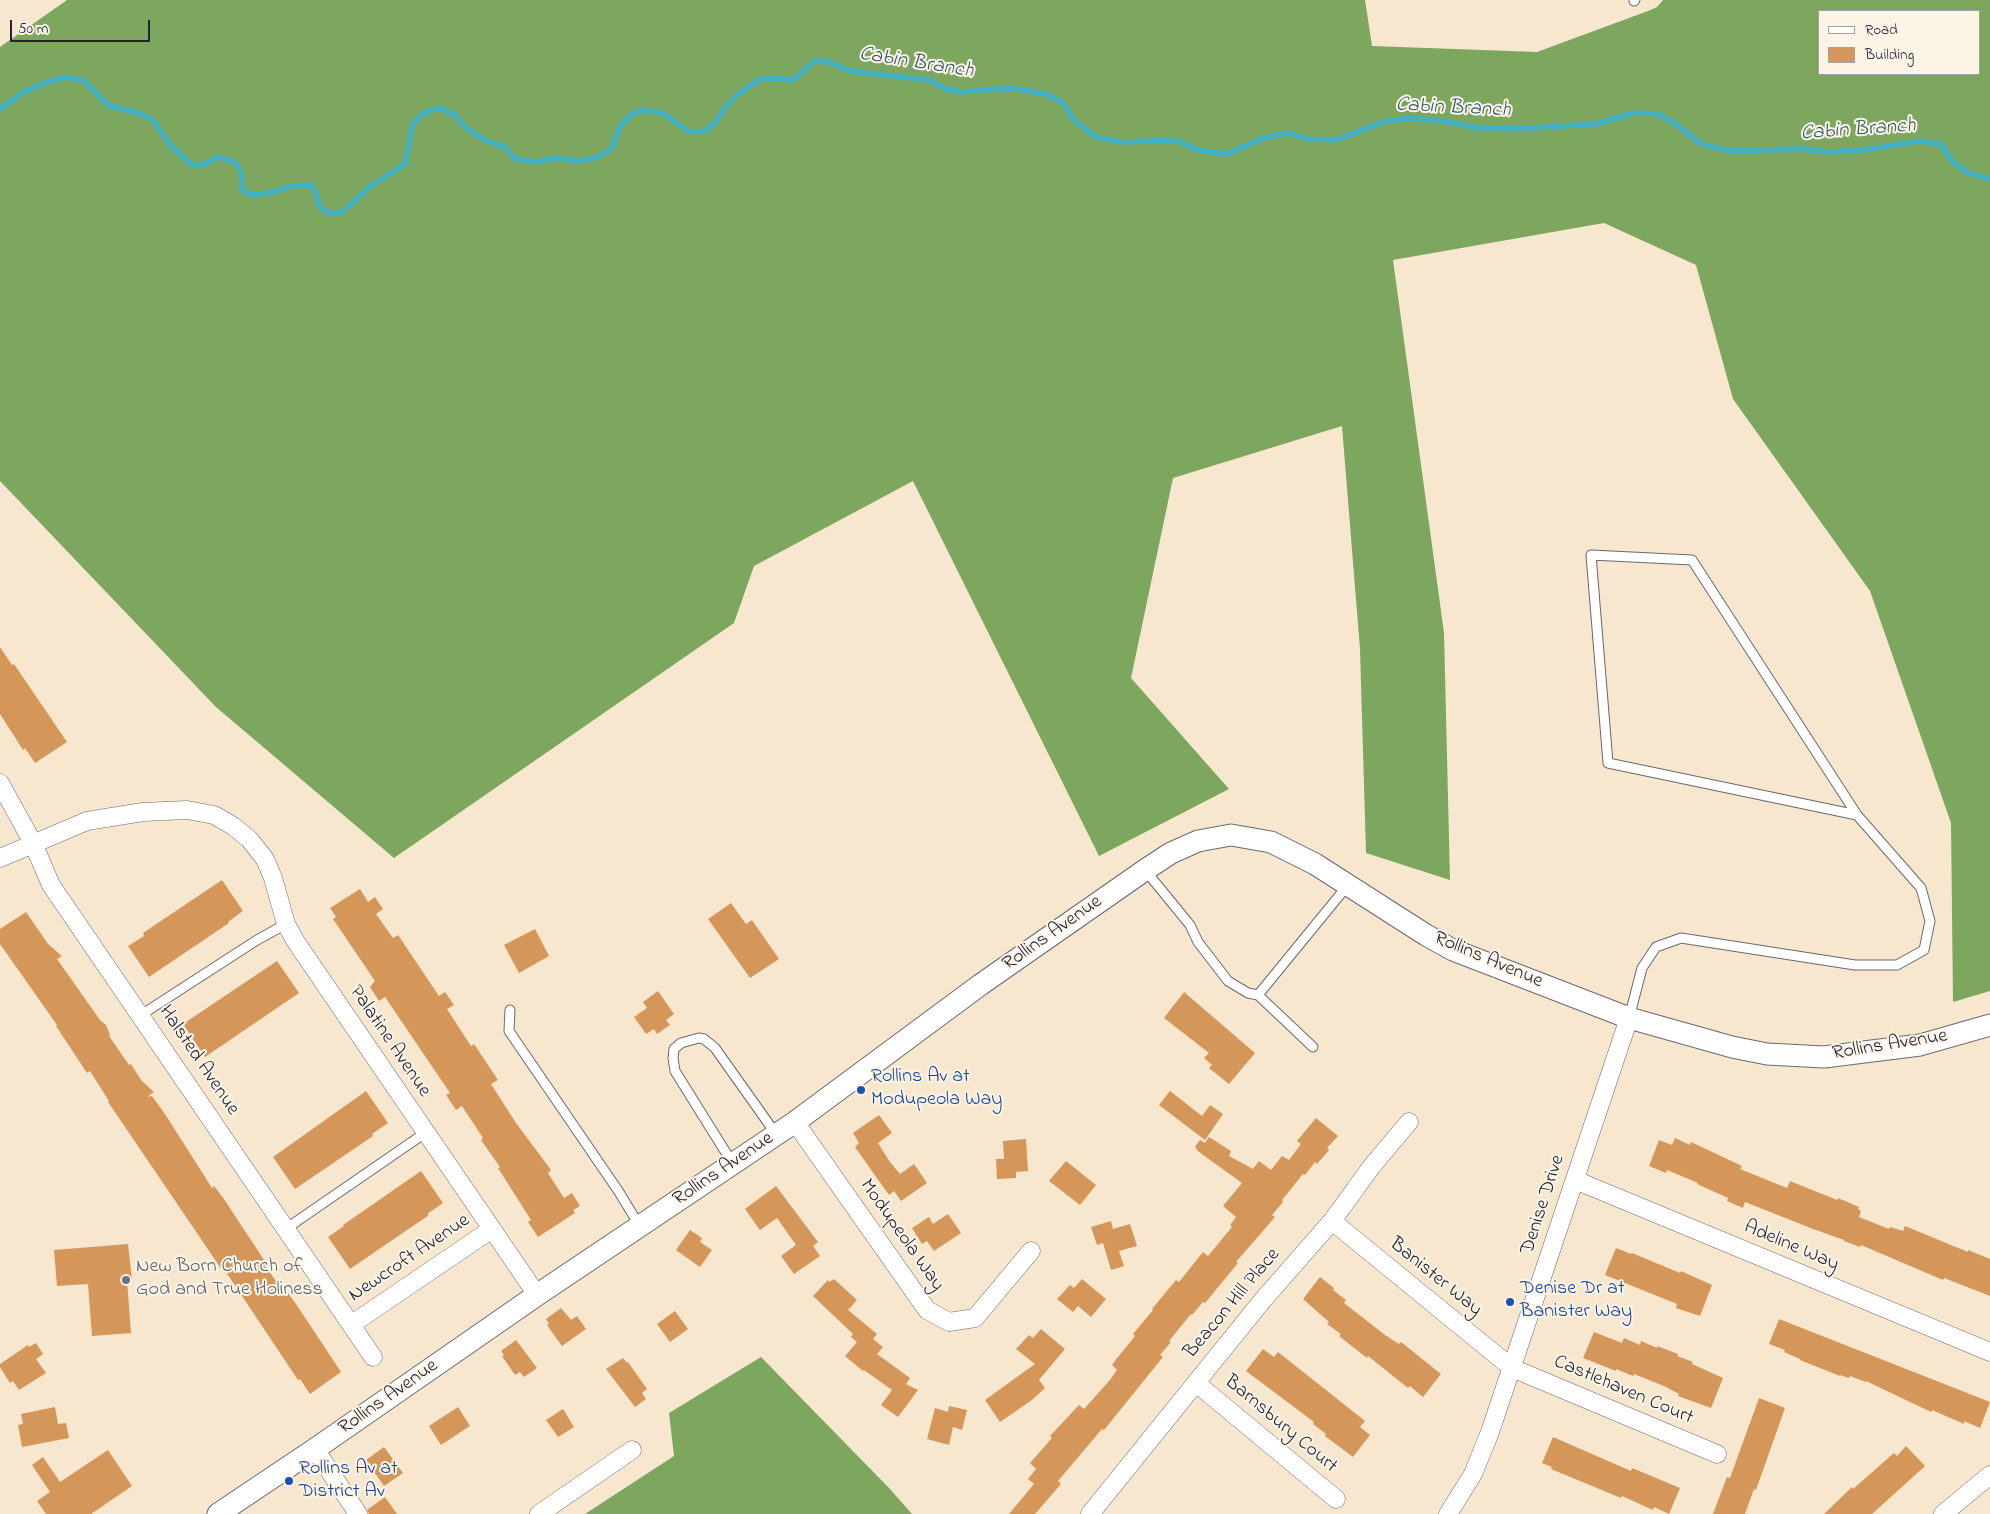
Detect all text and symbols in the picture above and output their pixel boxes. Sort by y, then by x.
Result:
scale bar [12,10,152,42]
legend [1818,10,1980,75]
text: 50 m [18,18,48,40]
text: Road [1865,19,1898,41]
water label: Cabin Branch [857,43,975,85]
text: Building [1865,44,1914,66]
water label: Cabin Branch [1395,93,1511,125]
water label: Cabin Branch [1800,114,1916,148]
street label: Rollins Avenue [999,891,1107,977]
street label: Rollins Avenue [1430,927,1546,995]
street label: Palatine Avenue [343,982,435,1102]
street label: Halsted Avenue [152,1001,244,1121]
street label: Rollins Avenue [1831,1025,1949,1067]
place label: Rollins Av at Modupeola Way [871,1066,1002,1113]
marker: Rollins Av at Modupeola Way [855,1084,867,1096]
street label: Rollins Avenue [669,1128,779,1212]
street label: Denise Drive [1517,1152,1571,1258]
street label: Modupeola Way [853,1175,949,1297]
street label: Newcroft Avenue [345,1210,475,1308]
street label: Adeline Way [1740,1216,1842,1278]
street label: Banister Way [1384,1233,1486,1323]
street label: Beacon Hill Place [1180,1244,1286,1364]
place label: New Born Church of God and True Holiness [136,1256,323,1303]
marker: New Born Church of God and True Holiness [120,1274,132,1286]
place label: Denise Dr at Banister Way [1520,1278,1632,1325]
marker: Denise Dr at Banister Way [1504,1296,1516,1308]
street label: Castlehaven Court [1550,1351,1696,1431]
street label: Rollins Avenue [335,1355,443,1441]
street label: Barnsbury Court [1218,1371,1342,1479]
place label: Rollins Av at District Av [299,1458,398,1505]
marker: Rollins Av at District Av [283,1475,295,1487]

